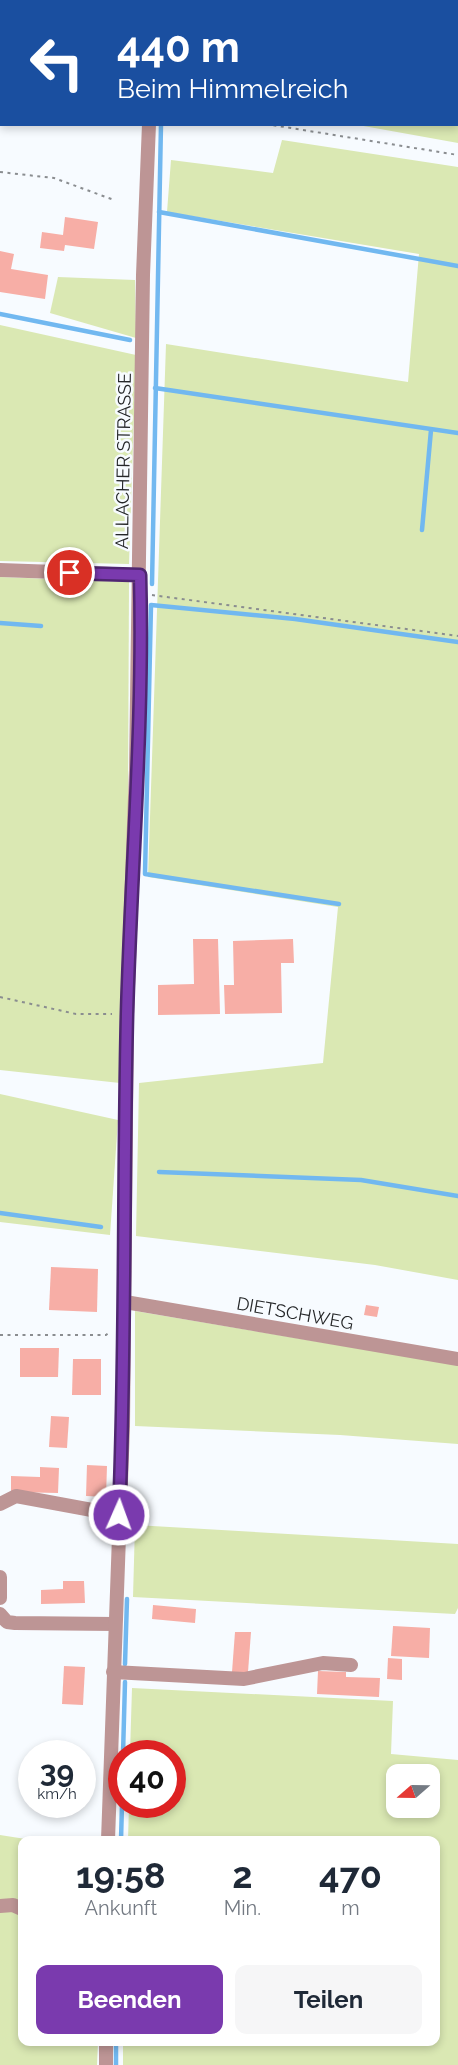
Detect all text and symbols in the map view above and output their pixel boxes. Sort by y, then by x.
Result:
text: 440 m [117,23,240,72]
icon: left [18,24,96,102]
text: Beim Himmelreich [117,73,348,104]
street label: ALLACHER STRASSE [111,373,135,549]
pin [44,547,95,598]
icon: arrive [53,556,86,589]
street label: DIETSCHWEG [235,1292,355,1334]
position arrow [87,1483,151,1547]
speed limit sign: 40 [108,1740,186,1818]
text: 39 [40,1754,74,1789]
north arrow [386,1764,440,1818]
map controls [386,1764,440,1818]
text: km/h [37,1785,77,1803]
text: 19:58 [76,1854,166,1896]
text: 2 [232,1854,253,1896]
text: 470 [319,1854,382,1896]
text: Ankunft [85,1896,157,1920]
text: Min. [224,1896,261,1920]
text: m [341,1896,360,1920]
button: Beenden [36,1965,223,2034]
button: Teilen [235,1965,422,2034]

